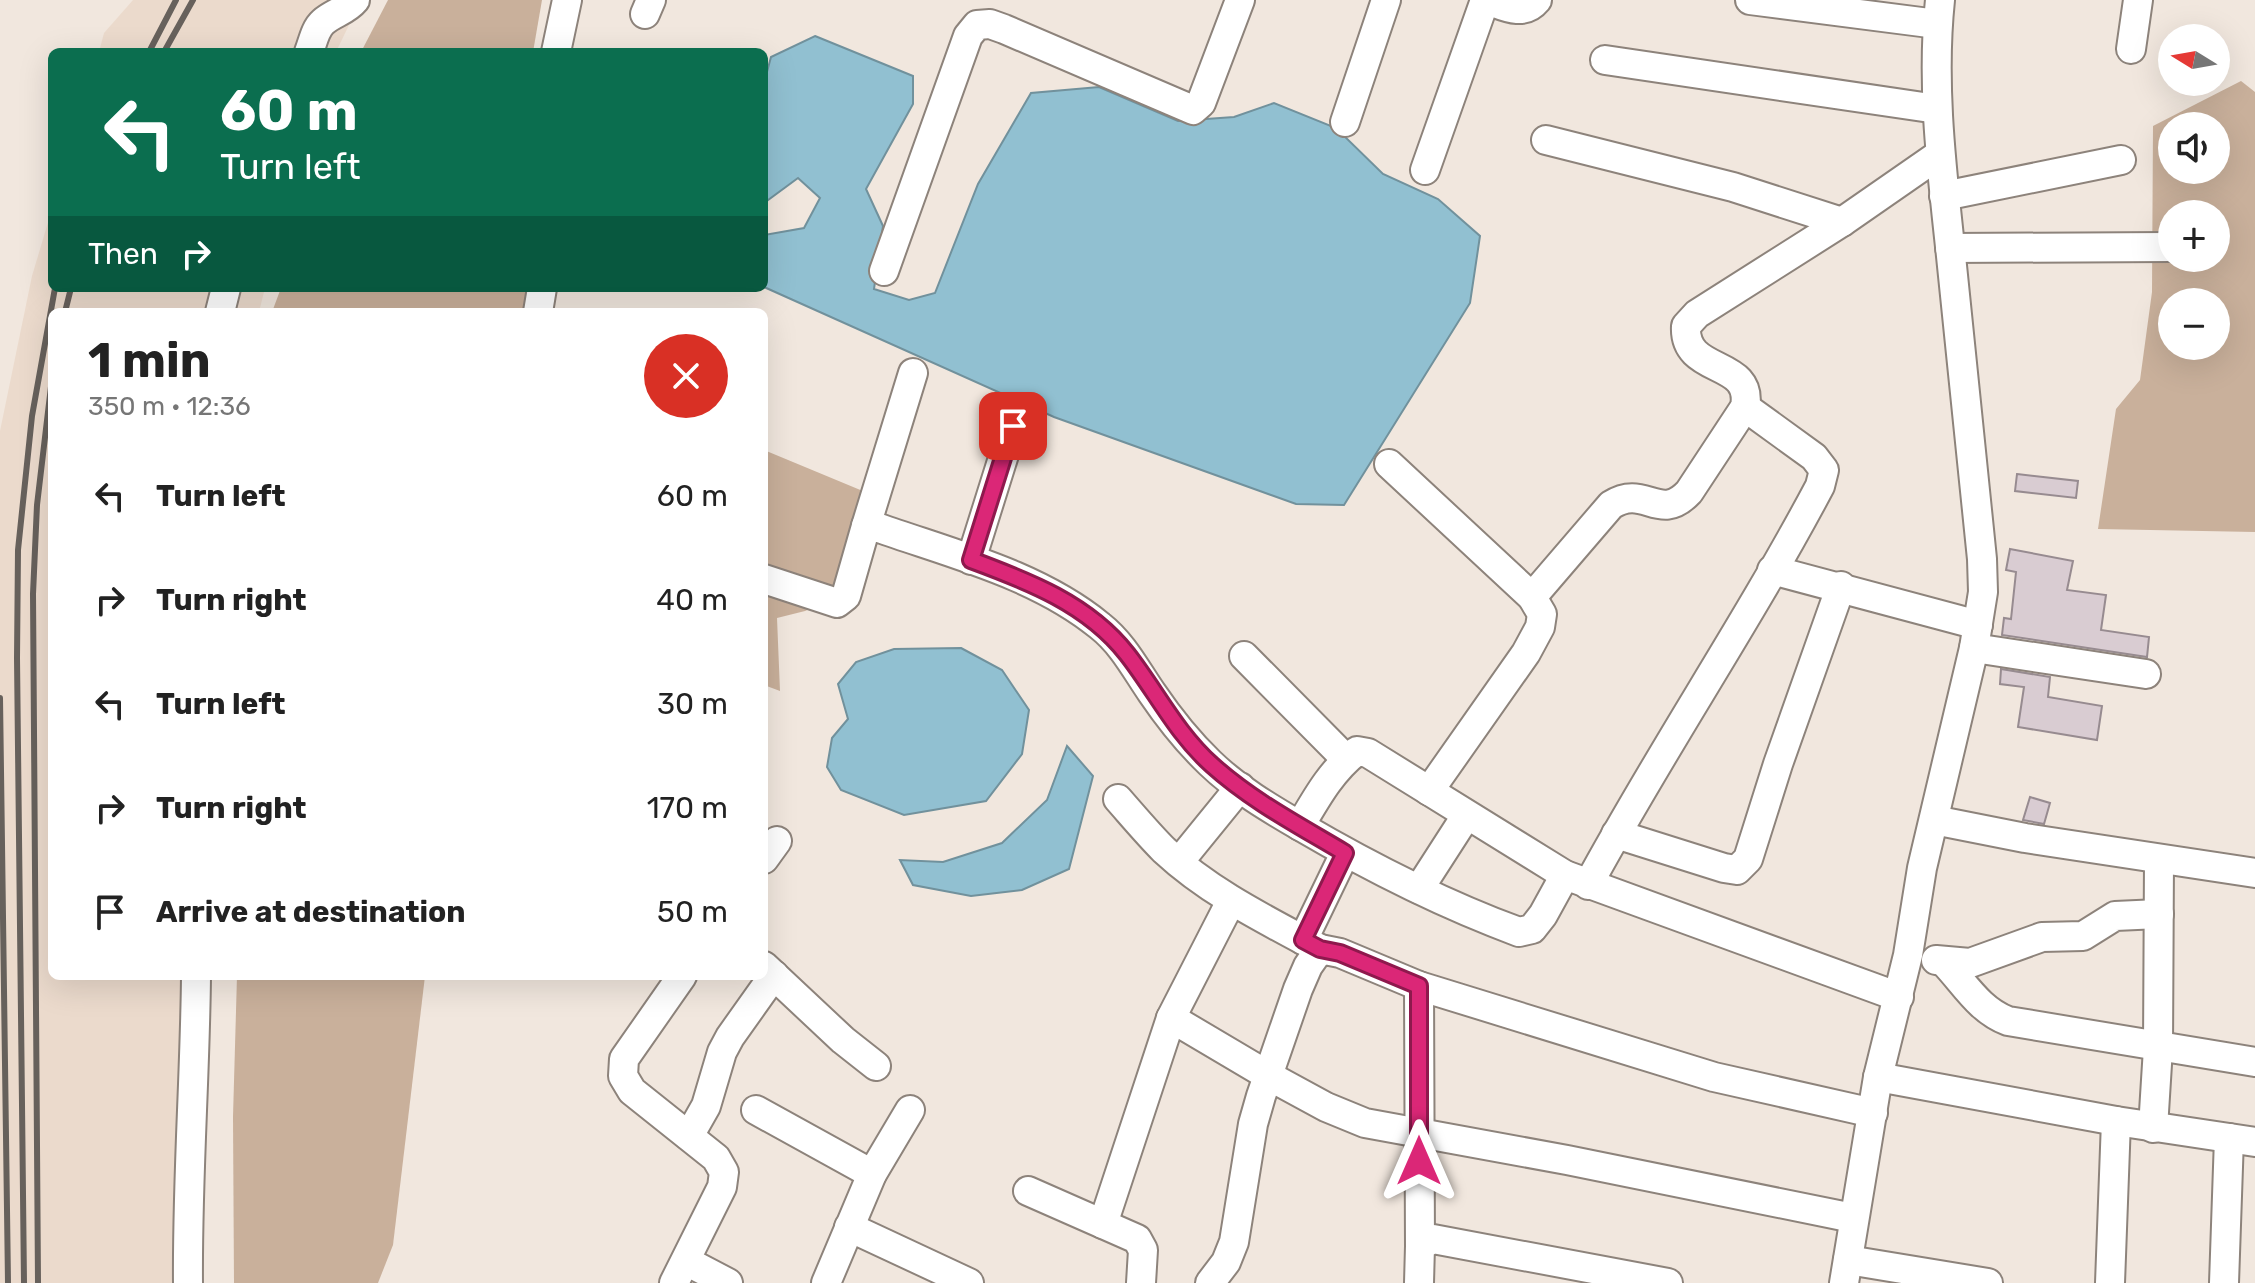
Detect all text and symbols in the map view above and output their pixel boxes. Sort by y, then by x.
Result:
north arrow [2158,24,2230,96]
map controls [2158,24,2230,360]
text: 60 m [220,78,358,144]
icon: left [88,80,192,184]
button: sound [2158,112,2230,184]
text: Turn left [220,145,361,188]
button: + [2158,200,2230,272]
icon: right [174,232,218,276]
text: Then [88,236,158,272]
button: − [2158,288,2230,360]
text: 1 min [88,332,211,389]
button: close [644,334,728,418]
text: 350 m · 12:36 [88,391,251,422]
pin [979,392,1047,460]
icon: arrive [991,404,1035,448]
icon: left [88,474,132,518]
text: Turn left [156,478,286,514]
text: 60 m [657,478,728,514]
icon: right [88,578,132,622]
text: Turn right [156,582,307,618]
text: 40 m [656,582,728,618]
icon: left [88,682,132,726]
text: Turn left [156,686,286,722]
text: 30 m [657,686,728,722]
icon: right [88,786,132,830]
text: Turn right [156,790,307,826]
text: 170 m [647,790,728,826]
icon: arrive [88,890,132,934]
text: Arrive at destination [156,894,466,930]
text: 50 m [657,894,728,930]
position arrow [1377,1119,1461,1203]

